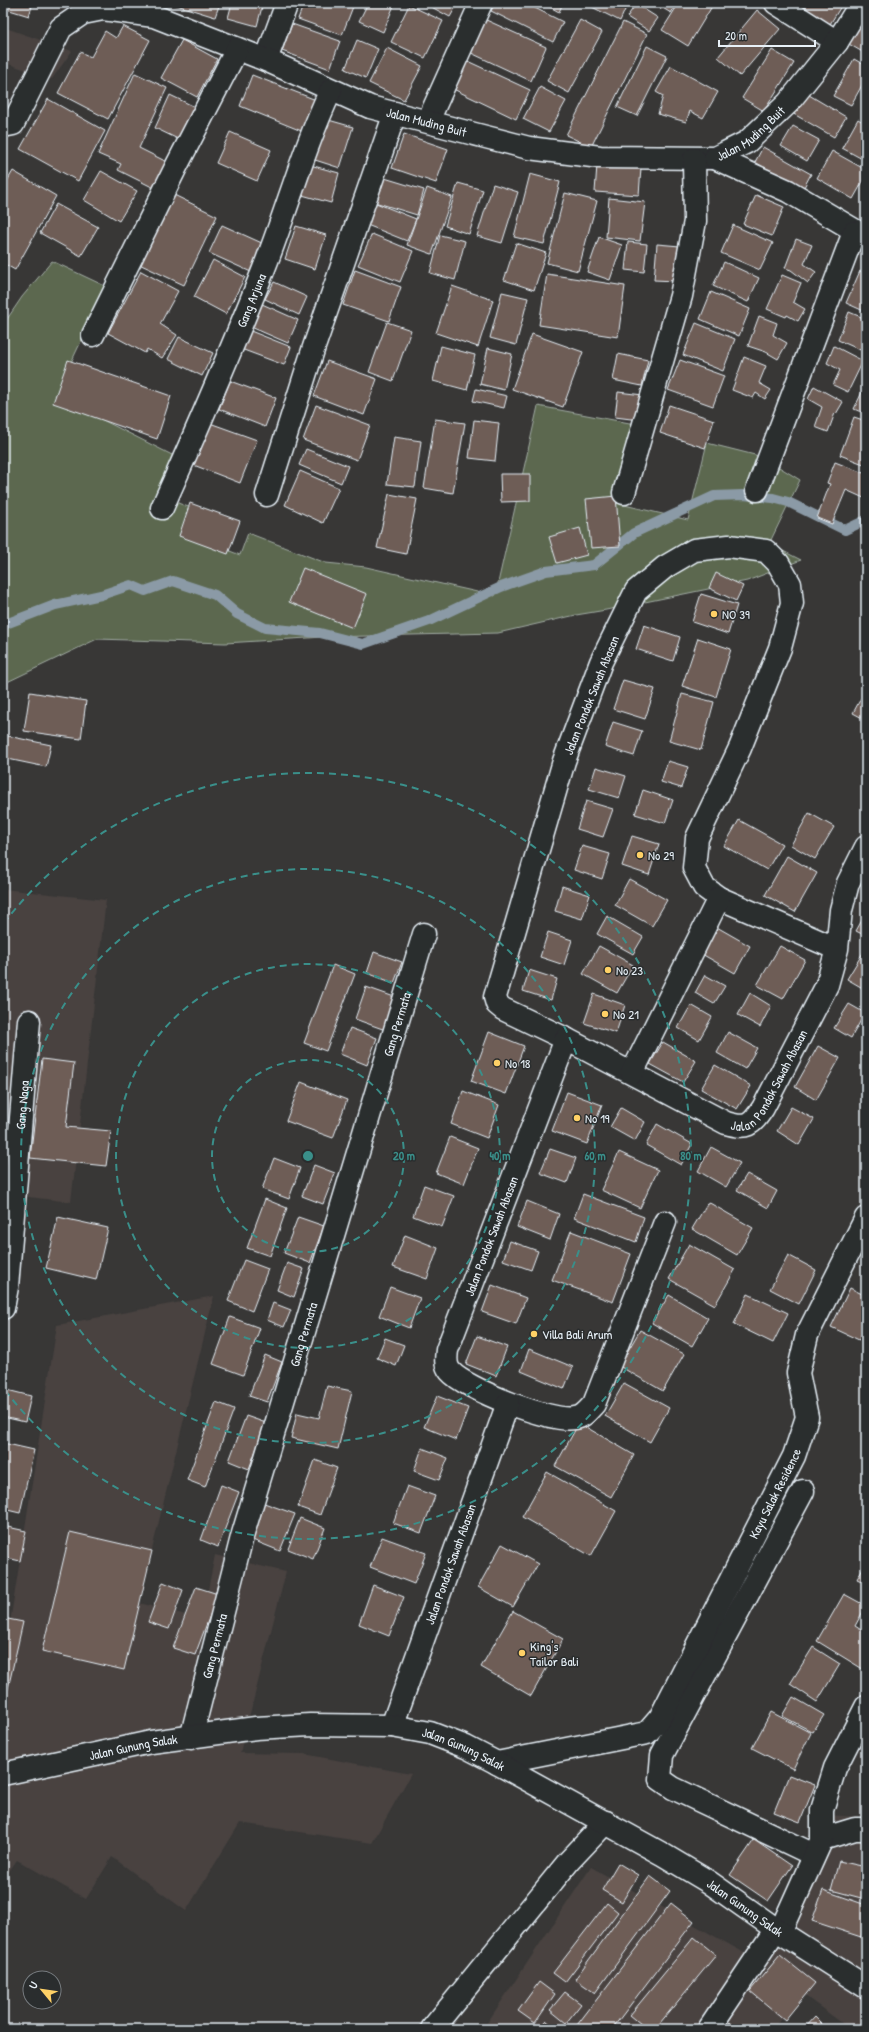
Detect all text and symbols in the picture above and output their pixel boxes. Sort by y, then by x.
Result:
scale bar [719,22,815,48]
text: 20 m [725,27,747,44]
street label: Jalan Muding Buit [713,101,789,165]
street label: Jalan Muding Buit [385,103,469,141]
street label: Gang Arjuna [232,271,270,330]
place label: NO 39 [722,605,750,623]
marker: NO 39 [709,609,719,619]
street label: Jalan Pondok Sawah Abasan [559,633,623,757]
place label: No 29 [648,846,674,864]
marker: No 29 [635,850,645,860]
place label: No 23 [616,961,643,979]
marker: No 23 [603,965,613,975]
street label: Gang Permata [379,990,415,1058]
place label: No 21 [613,1005,639,1023]
marker: No 21 [600,1009,610,1019]
street label: Jalan Pondok Sawah Abasan [729,1026,811,1135]
place label: No 18 [505,1054,531,1072]
marker: No 18 [492,1058,502,1068]
street label: Gang Naga [11,1080,33,1130]
place label: No 19 [585,1109,610,1127]
marker: No 19 [572,1113,582,1123]
text: 20 m [393,1147,415,1164]
text: 40 m [490,1147,510,1164]
text: 60 m [584,1147,606,1164]
text: 80 m [680,1147,702,1164]
centre of rings [301,1149,315,1163]
street label: Jalan Pondok Sawah Abasan [460,1173,522,1298]
street label: Gang Permata [285,1300,321,1369]
place label: Villa Bali Arum [542,1325,613,1343]
marker: Villa Bali Arum [529,1329,539,1339]
street label: Kayu Salak Residence [744,1446,805,1542]
street label: Jalan Pondok Sawah Abasan [420,1501,480,1627]
street label: Gang Permata [198,1612,231,1680]
place label: King's Tailor Bali [530,1637,579,1670]
marker: King's Tailor Bali [517,1648,527,1658]
street label: Jalan Gunung Salak [421,1723,509,1775]
street label: Jalan Gunung Salak [87,1730,179,1764]
street label: Jalan Gunung Salak [703,1874,788,1941]
north arrow [22,1970,62,2010]
text: U [26,1979,41,1991]

